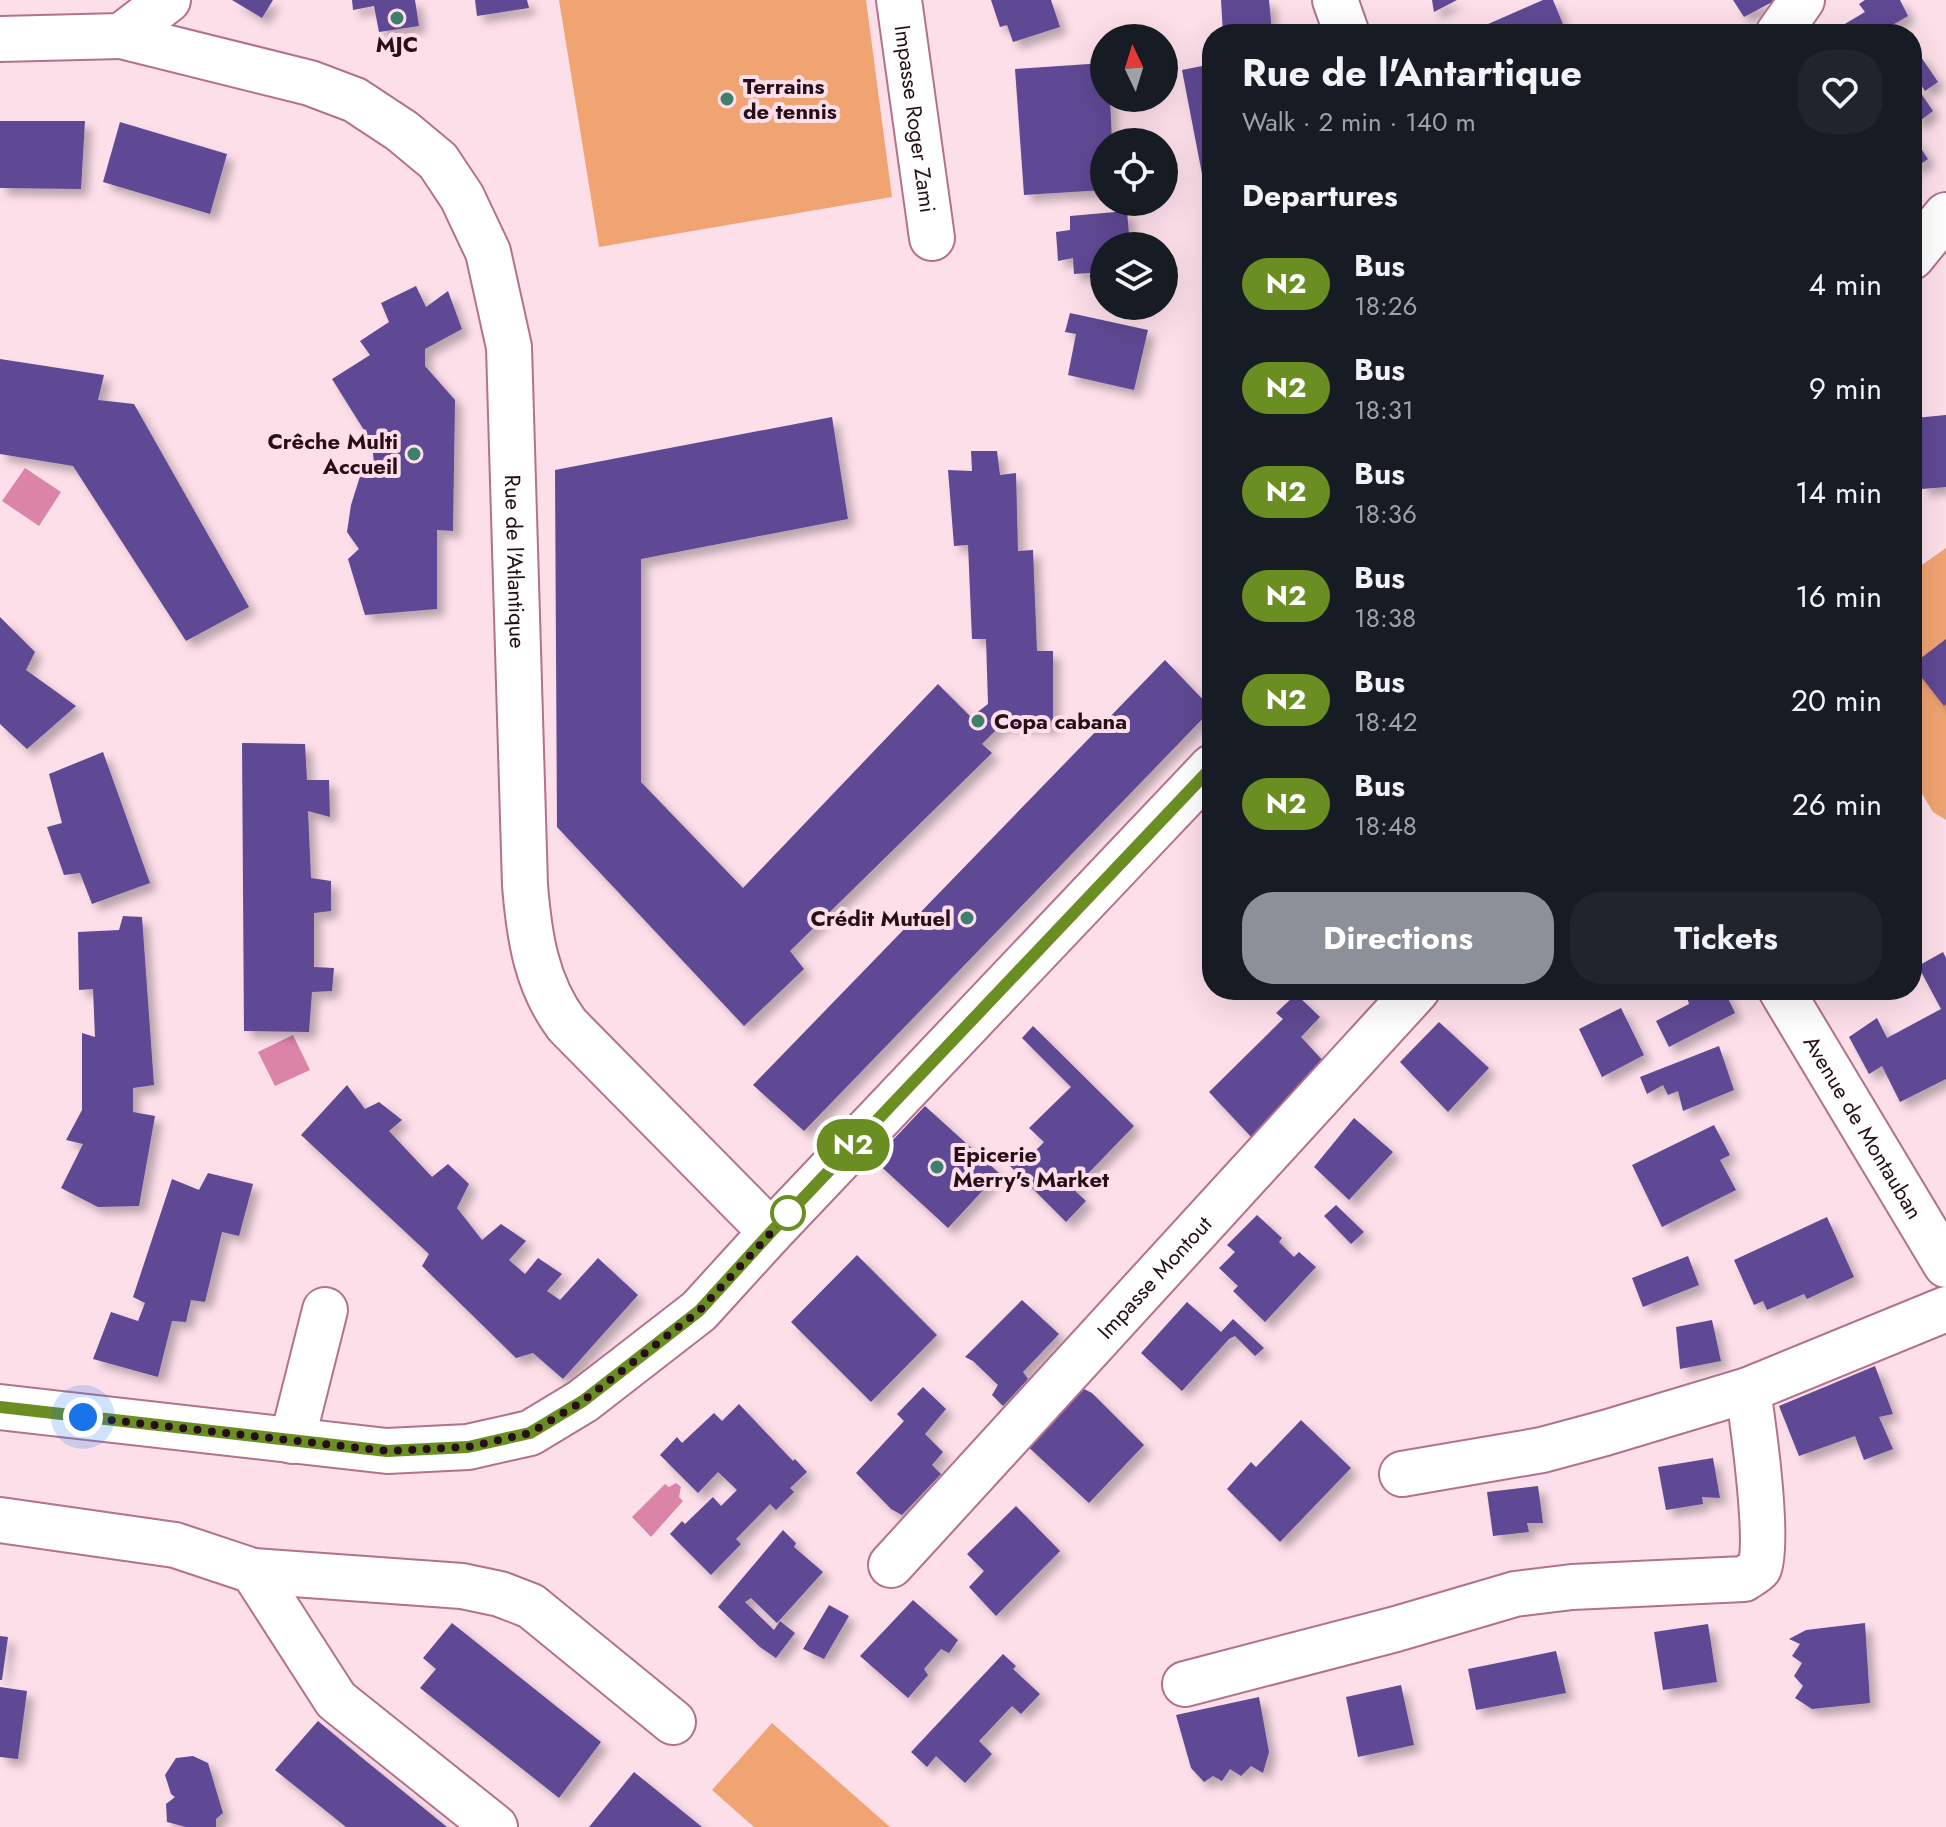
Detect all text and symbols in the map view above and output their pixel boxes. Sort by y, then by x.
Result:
marker: MJC [388,9,406,27]
street label: Impasse Roger Zami [887,23,944,215]
north arrow [1090,24,1178,112]
map controls [1090,24,1178,320]
place label: MJC [376,28,418,60]
text: Rue de l'Antartique [1242,45,1582,100]
button: heart [1798,50,1882,134]
place label: Terrains de tennis [743,70,837,127]
marker: Terrains de tennis [718,90,736,108]
text: Walk · 2 min · 140 m [1242,103,1476,141]
button: locate [1090,128,1178,216]
text: Departures [1242,174,1398,217]
button: layers [1090,232,1178,320]
text: Bus [1354,244,1405,287]
text: N2 [1266,263,1306,304]
text: 4 min [1809,263,1882,306]
text: 18:26 [1354,287,1417,325]
text: Bus [1354,348,1405,391]
text: N2 [1266,367,1306,408]
text: 9 min [1809,367,1882,410]
text: 18:31 [1354,391,1414,429]
place label: Crêche Multi Accueil [267,425,398,482]
marker: Crêche Multi Accueil [405,445,423,463]
text: Bus [1354,452,1405,495]
text: N2 [1266,471,1306,512]
text: 14 min [1795,471,1882,514]
street label: Rue de l'Atlantique [497,474,534,649]
text: 18:36 [1354,495,1417,533]
text: Bus [1354,556,1405,599]
text: N2 [1266,575,1306,616]
text: 16 min [1795,575,1882,618]
text: 18:38 [1354,599,1416,637]
text: Bus [1354,660,1405,703]
text: N2 [1266,679,1306,720]
text: 20 min [1791,679,1882,722]
text: 18:42 [1354,703,1418,741]
place label: Copa cabana [994,705,1127,737]
marker: Copa cabana [969,712,987,730]
text: Bus [1354,764,1405,807]
text: N2 [1266,783,1306,824]
text: 26 min [1792,783,1882,826]
text: 18:48 [1354,807,1417,845]
button: Directions [1242,892,1554,984]
button: Tickets [1570,892,1882,984]
place label: Crédit Mutuel [811,902,951,934]
marker: Crédit Mutuel [958,909,976,927]
street label: Avenue de Montauban [1796,1029,1931,1225]
line badge: N2 [817,1119,889,1171]
text: N2 [833,1124,873,1165]
place label: Epicerie Merry's Market [953,1138,1109,1195]
marker: Epicerie Merry's Market [928,1158,946,1176]
unlabelled marker [771,1196,805,1230]
street label: Impasse Montout [1089,1208,1219,1346]
your location [63,1397,103,1437]

